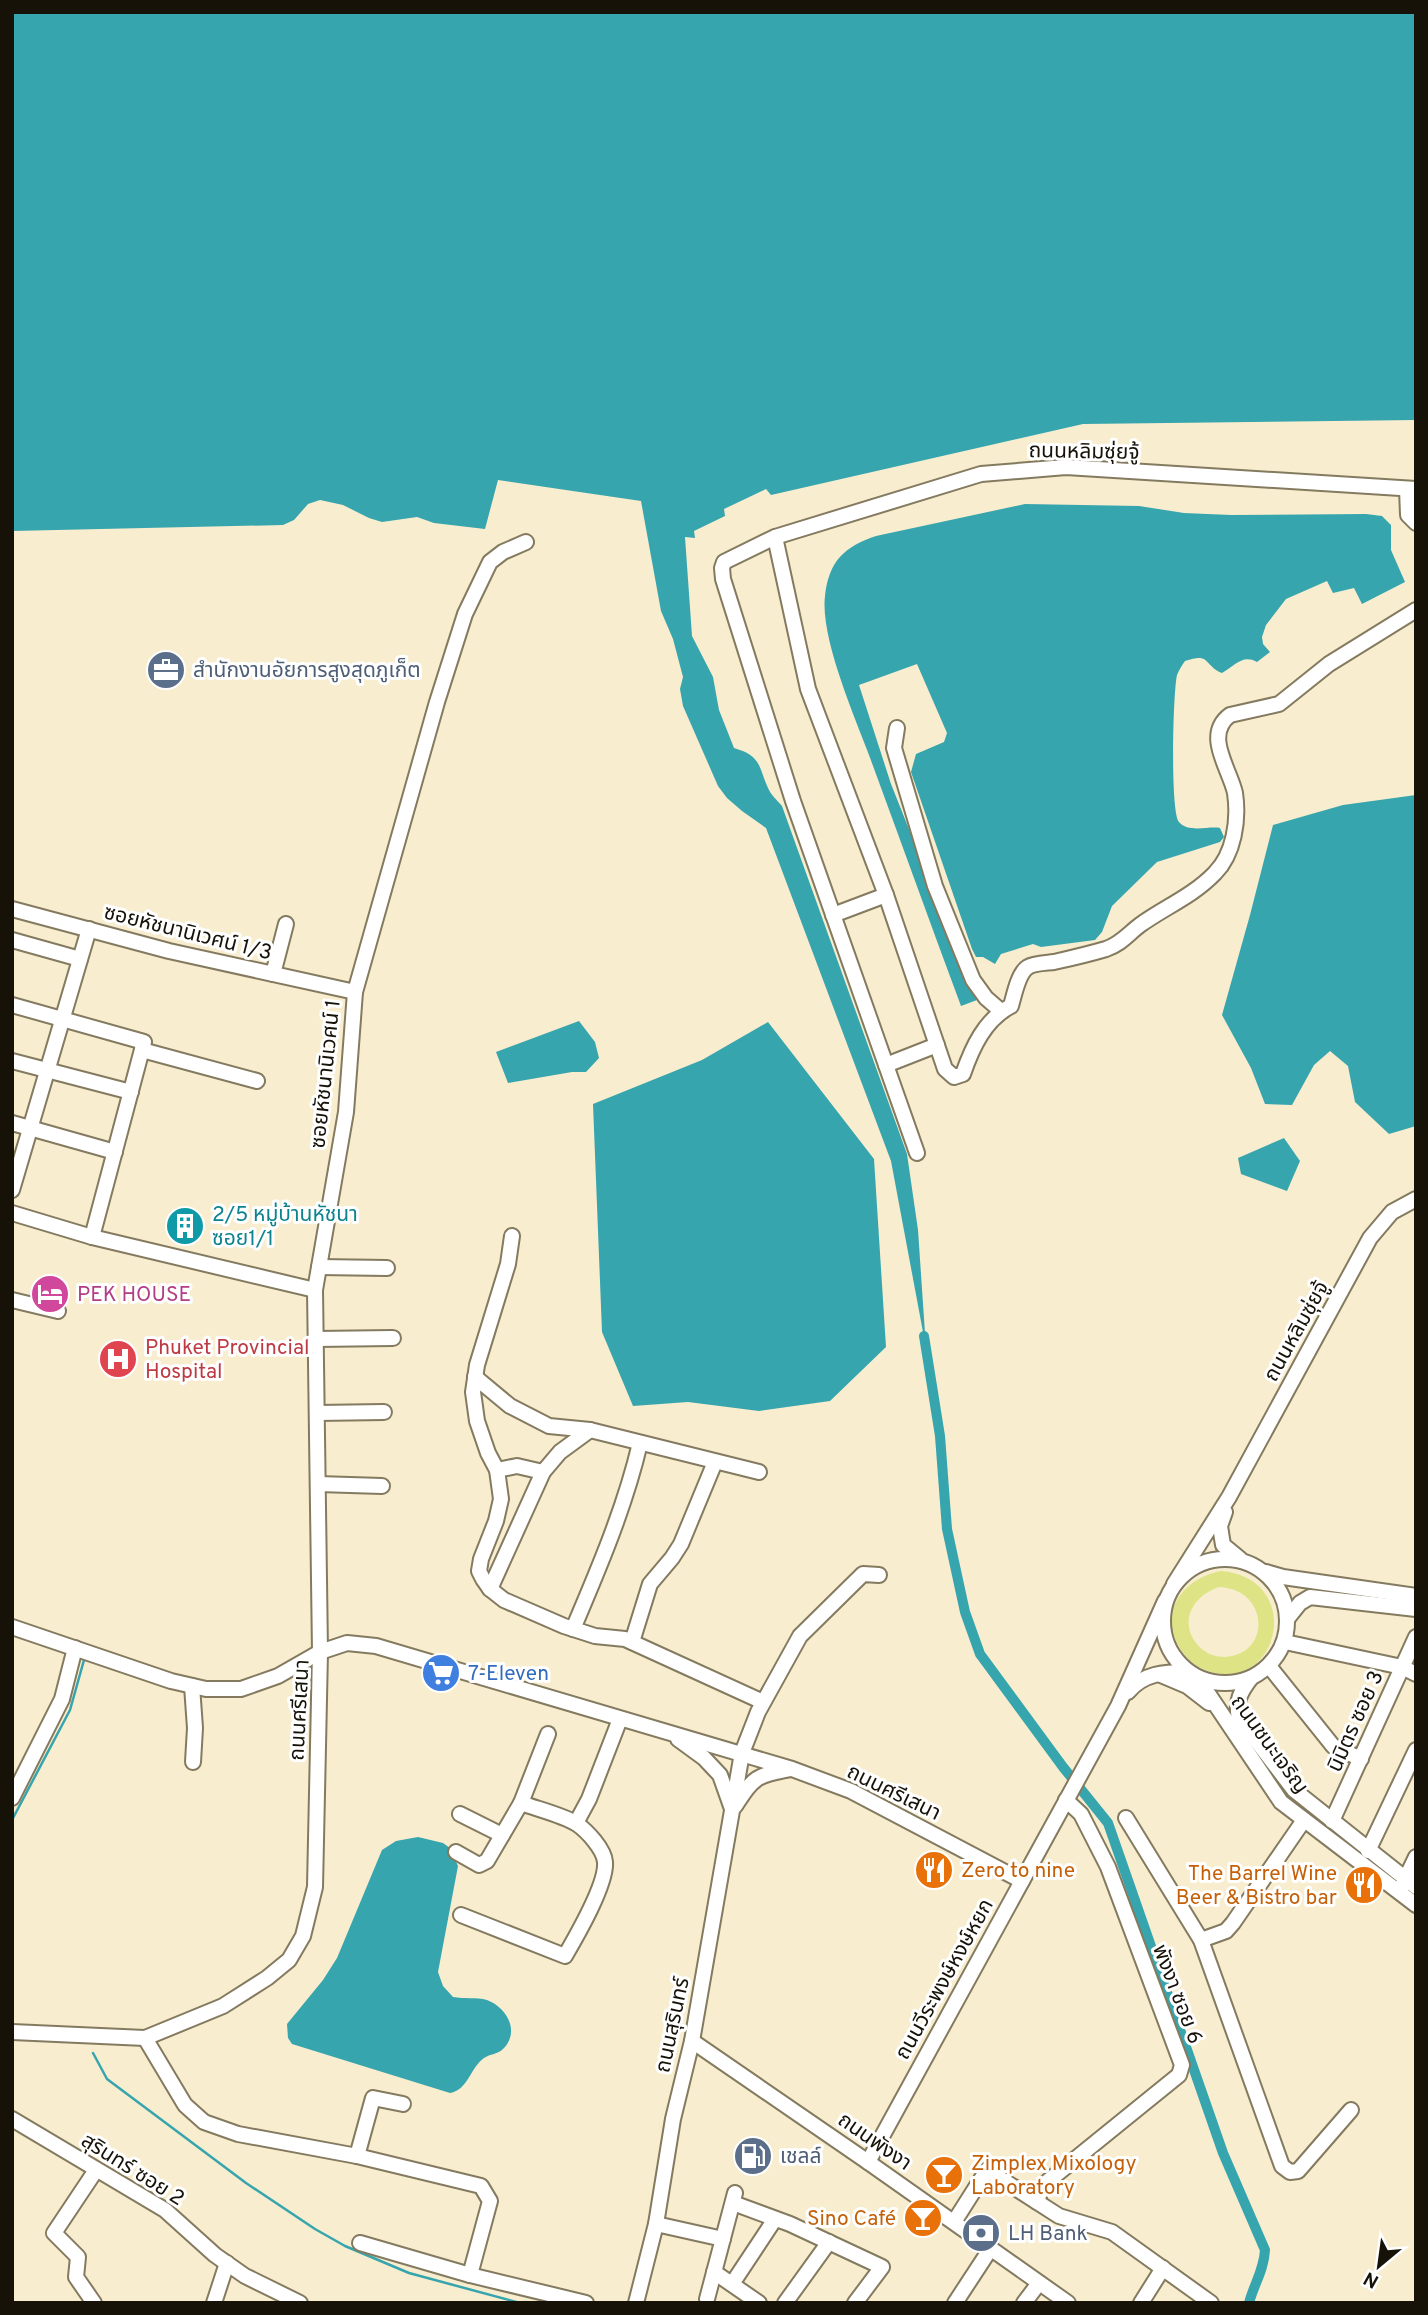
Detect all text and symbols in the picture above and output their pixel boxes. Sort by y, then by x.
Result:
street label: ถนนหลิมซุ่ยจู้ [1028,438,1140,467]
office icon: สำนักงานอัยการสูงสุดภูเก็ต [145,649,187,691]
place label: สำนักงานอัยการสูงสุดภูเก็ต [193,657,421,685]
street label: ซอยหัชนานิเวศน์ 1/3 [101,899,275,967]
street label: ซอยหัชนานิเวศน์ 1 [305,998,348,1150]
place label: 2/5 หมู่บ้านหัชนา ซอย1/1 [212,1202,358,1253]
building icon: 2/5 หมู่บ้านหัชนา ซอย1/1 [164,1205,206,1247]
hotel icon: PEK HOUSE [29,1273,71,1315]
street label: ถนนหลิมซุ่ยจู้ [1259,1277,1336,1387]
place label: PEK HOUSE [77,1282,191,1309]
place label: Phuket Provincial Hospital [145,1335,309,1386]
hospital icon: Phuket Provincial Hospital [97,1338,139,1380]
supermarket icon: 7-Eleven [420,1652,462,1694]
street label: ถนนศรีเสนา [284,1659,317,1761]
place label: 7-Eleven [468,1661,549,1688]
street label: นิมิตร ซอย 3 [1322,1667,1391,1776]
street label: ถนนชนะเจริญ [1224,1690,1314,1800]
street label: ถนนศรีเสนา [842,1759,945,1828]
restaurant icon: Zero to nine [913,1849,955,1891]
place label: Zero to nine [961,1858,1075,1885]
place label: The Barrel Wine Beer & Bistro bar [1176,1861,1337,1912]
restaurant icon: The Barrel Wine Beer & Bistro bar [1343,1864,1385,1906]
street label: ถนนวีระพงษ์หงษ์หยก [890,1895,1001,2065]
street label: พังงา ซอย 6 [1145,1941,1208,2048]
street label: ถนนสุรินทร์ [650,1974,697,2075]
street label: ถนนพังงา [832,2107,916,2177]
street label: สุรินทร์ ซอย 2 [75,2128,189,2213]
fuel station icon: เชลล์ [732,2135,774,2177]
place label: เชลล์ [780,2144,821,2171]
place label: Zimplex Mixology Laboratory [971,2151,1137,2202]
bar icon: Zimplex Mixology Laboratory [923,2154,965,2196]
bar icon: Sino Café [902,2197,944,2239]
place label: Sino Café [807,2206,896,2233]
bank icon: LH Bank [960,2212,1002,2254]
place label: LH Bank [1008,2221,1088,2248]
north arrow [1344,2231,1414,2301]
text: N [1360,2265,1384,2293]

